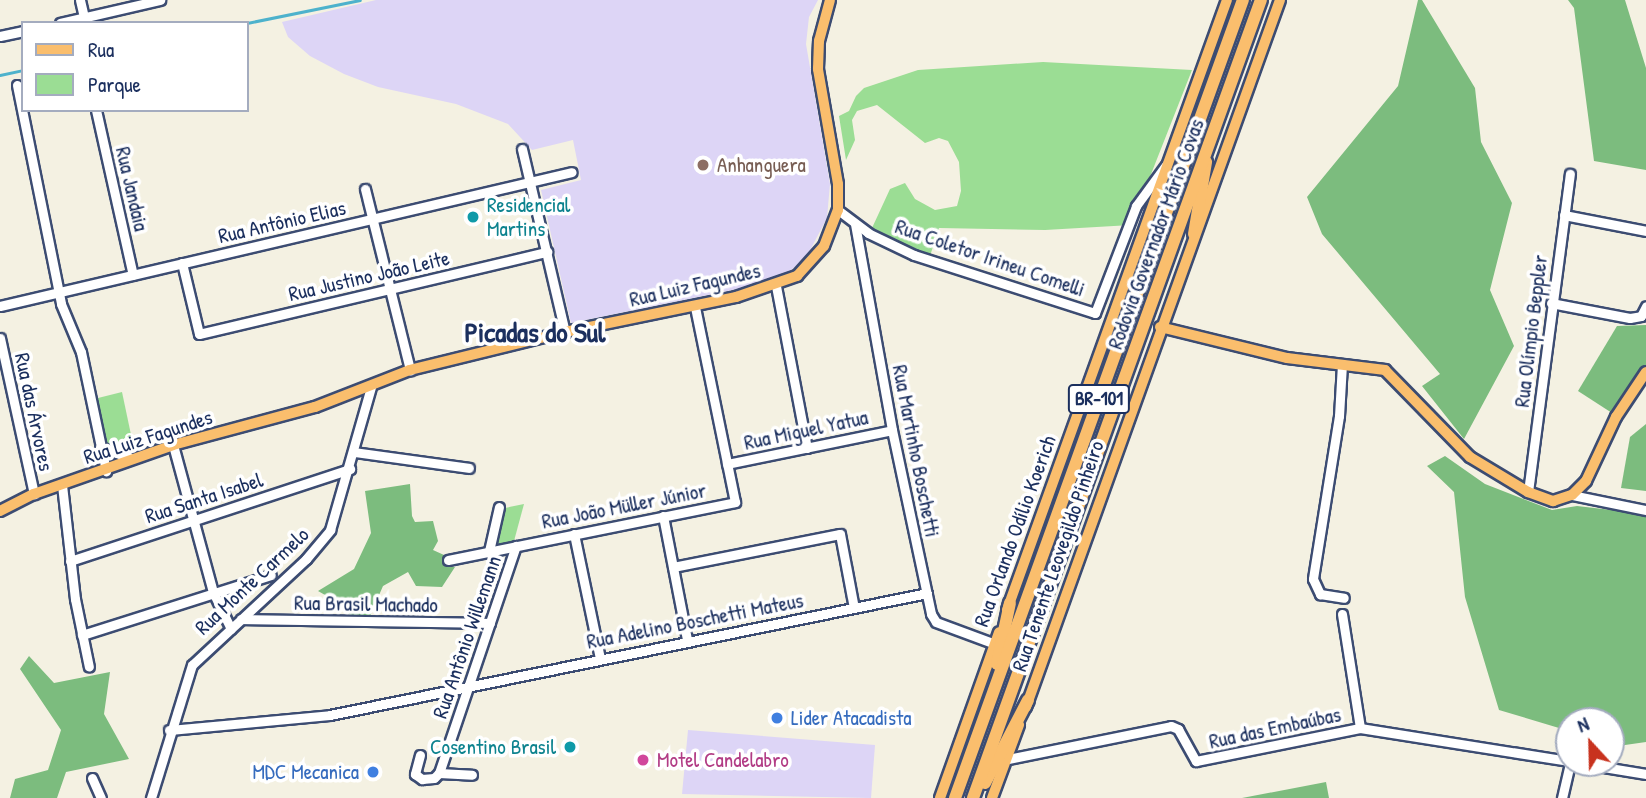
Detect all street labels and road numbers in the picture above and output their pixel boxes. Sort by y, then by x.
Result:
street label: Rodovia Governador Mário Covas [1103,116,1209,352]
street label: Rua Jandaia [110,144,154,234]
street label: Rua Antônio Elias [216,195,348,249]
street label: Rua Coletor Irineu Comelli [892,214,1088,302]
street label: Rua Justino João Leite [286,245,452,307]
street label: Rua Olímpio Beppler [1509,253,1553,409]
street label: Rua Luiz Fagundes [627,258,763,312]
street label: Rua das Árvores [9,351,59,473]
street label: Rua Martinho Boschetti [887,363,945,539]
road number: BR-101 [1068,384,1130,414]
street label: Rua Luiz Fagundes [81,404,215,470]
street label: Rua Miguel Yatua [742,405,870,455]
street label: Rua Orlando Odílio Koerich [969,432,1061,630]
street label: Rua Tenente Leovegildo Pinheiro [1007,437,1109,675]
street label: Rua Santa Isabel [142,467,266,529]
street label: Rua João Müller Júnior [540,478,708,534]
street label: Rua Monte Carmelo [190,522,314,640]
street label: Rua Antônio Willemann [427,552,507,722]
street label: Rua Adelino Boschetti Mateus [585,588,805,654]
street label: Rua Brasil Machado [294,590,438,618]
street label: Rua das Embaúbas [1207,702,1343,754]

